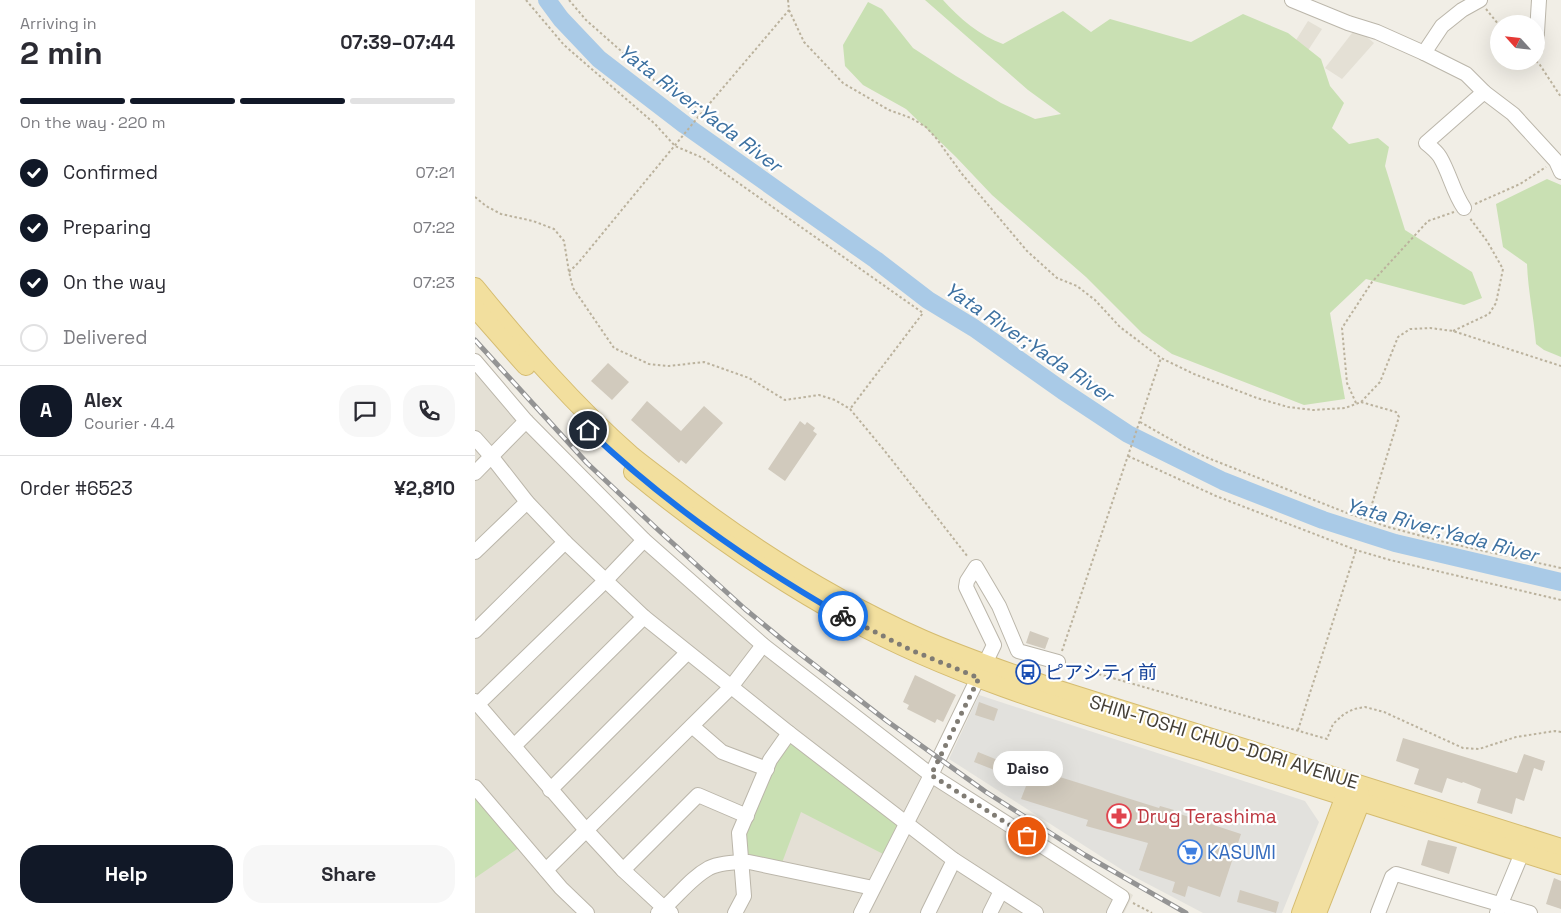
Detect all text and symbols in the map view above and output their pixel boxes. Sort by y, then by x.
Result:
text: Arriving in [20,13,97,34]
north arrow [1490,15,1545,70]
map controls [1490,15,1545,70]
text: 07:39–07:44 [340,30,455,55]
text: 2 min [20,33,103,73]
water label: Yata River;Yada River [613,38,789,179]
text: On the way · 220 m [20,112,166,133]
icon: check [20,159,48,187]
text: Confirmed [63,160,158,185]
text: 07:21 [416,162,455,183]
icon: check [20,214,48,242]
text: Preparing [63,215,151,240]
text: 07:22 [413,217,455,238]
icon: check [20,269,48,297]
text: On the way [63,270,166,295]
text: 07:23 [413,272,455,293]
water label: Yata River;Yada River [940,276,1120,410]
text: Delivered [63,325,148,350]
button: chat [339,385,391,437]
button: phone [403,385,455,437]
text: Alex [84,388,123,413]
text: A [40,398,52,423]
pin [567,409,609,451]
text: Courier · 4.4 [84,413,175,434]
icon: home [574,416,602,444]
text: Order #6523 [20,476,133,501]
text: ¥2,810 [394,476,455,501]
water label: Yata River;Yada River [1343,492,1543,569]
courier [818,591,868,641]
icon: bike [829,602,857,630]
bus stop icon: ピアシティ前 [1015,659,1041,685]
place label: ピアシティ前 [1045,660,1157,685]
street label: SHIN-TOSHI CHUO-DORI AVENUE [1086,689,1362,795]
callout: Daiso [992,751,1062,786]
text: Daiso [1007,758,1049,779]
pharmacy icon: Drug Terashima [1106,803,1132,829]
place label: Drug Terashima [1137,804,1277,829]
pin [1006,815,1048,857]
icon: bag [1013,822,1041,850]
supermarket icon: KASUMI [1177,839,1203,865]
place label: KASUMI [1207,840,1276,865]
button: Help [20,845,233,903]
button: Share [243,845,455,903]

